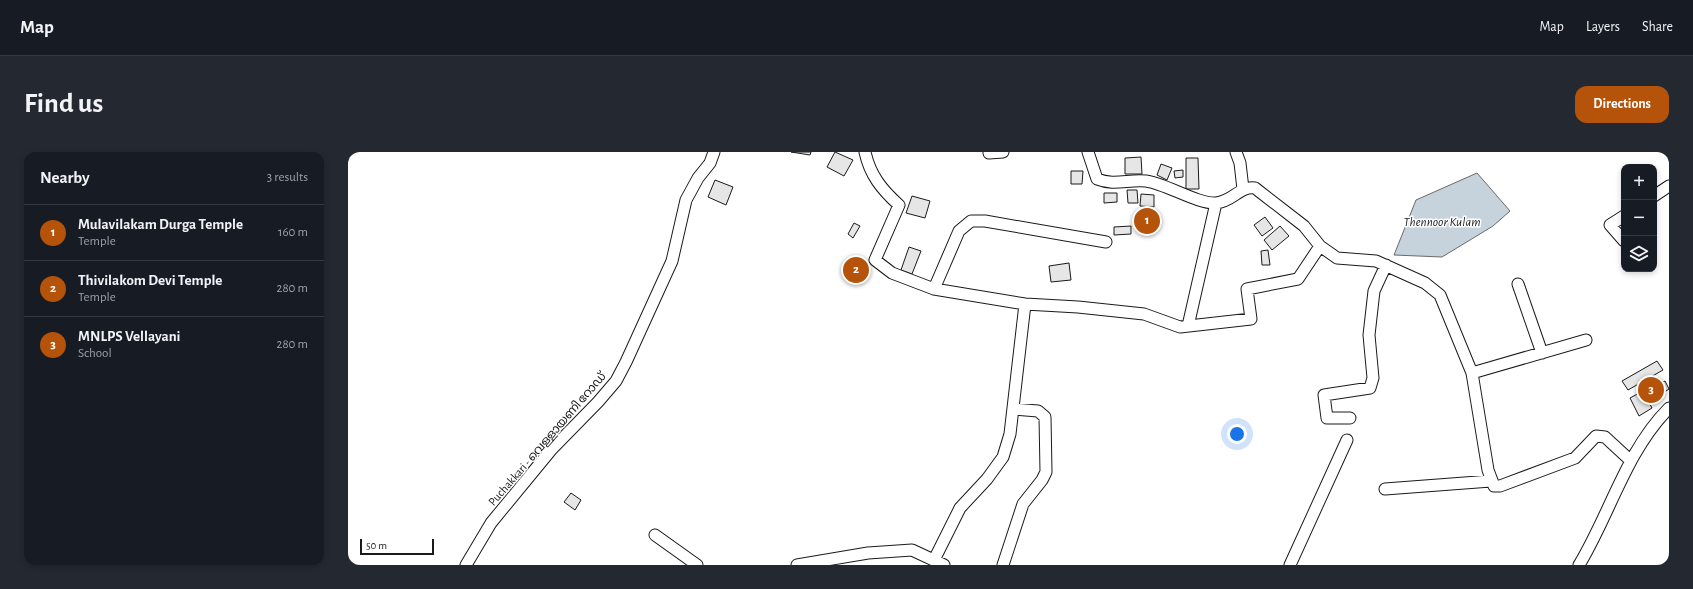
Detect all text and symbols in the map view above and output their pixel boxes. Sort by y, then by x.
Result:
text: Map [20,18,54,37]
text: Map [1539,20,1564,34]
text: Layers [1586,20,1620,34]
text: Share [1642,20,1673,34]
button: Directions [1575,86,1669,123]
text: Find us [24,90,103,118]
map controls [1621,164,1657,272]
button: + [1621,164,1657,200]
text: Nearby [40,169,90,186]
text: 3 results [267,171,308,184]
button: − [1621,200,1657,236]
pin: 1 [1134,206,1160,236]
water label: Thennoor Kulam [1404,216,1480,229]
text: Mulavilakam Durga Temple [78,217,243,232]
text: 1 [51,226,55,239]
text: 160 m [278,226,308,239]
text: Temple [78,235,116,248]
button: layers [1621,236,1657,272]
pin: 2 [843,255,869,285]
text: Thivilakom Devi Temple [78,273,222,288]
text: 2 [50,282,56,295]
text: 280 m [277,282,308,295]
text: Temple [78,291,116,304]
text: MNLPS Vellayani [78,329,181,344]
text: 3 [50,338,56,351]
text: 280 m [277,338,308,351]
text: School [78,347,112,360]
street label: Puchakkari - വെള്ളായണി റോഡ് [486,369,609,508]
pin: 3 [1638,375,1664,405]
your location [1227,424,1247,444]
scale bar [360,537,434,556]
text: 50 m [366,540,387,551]

